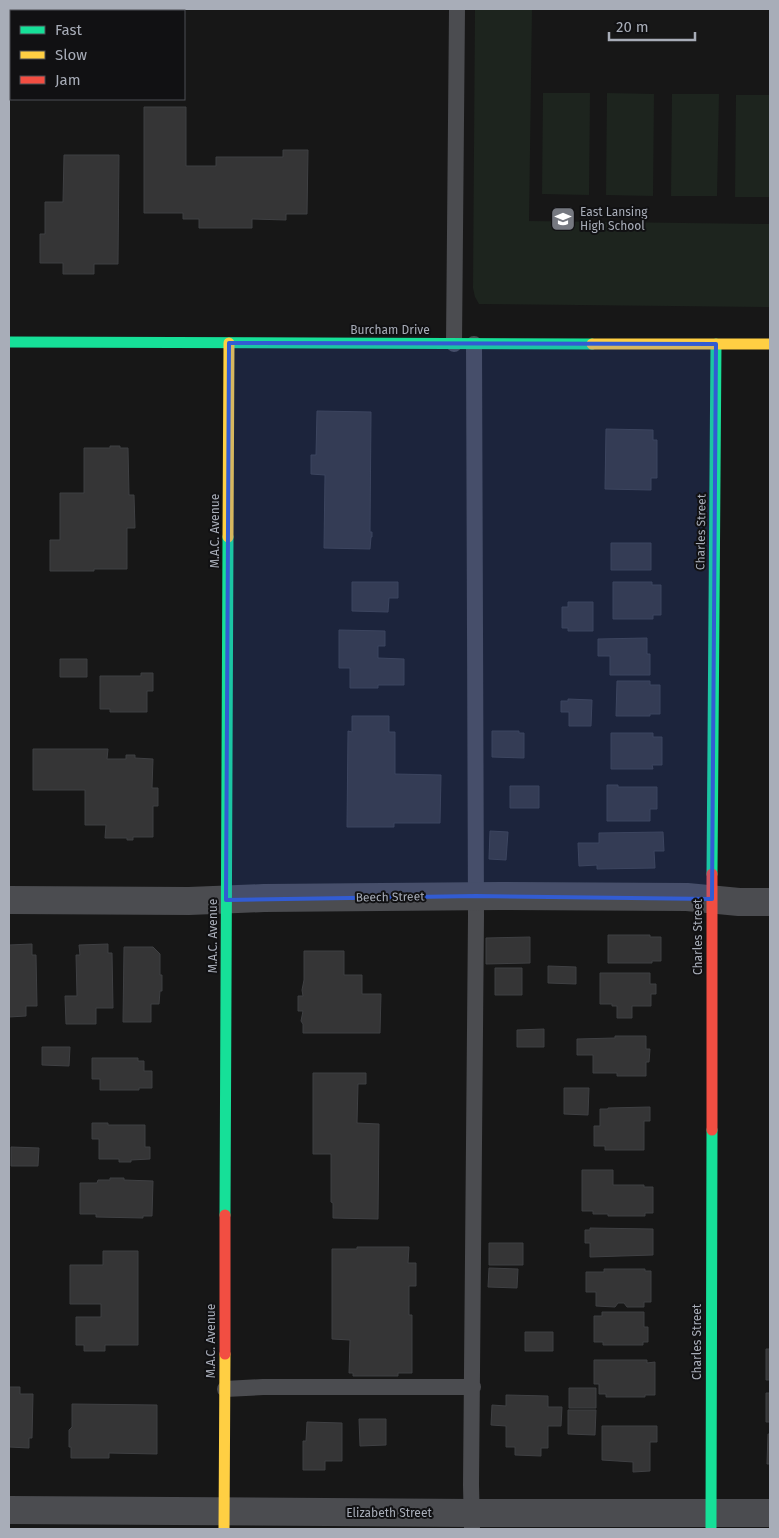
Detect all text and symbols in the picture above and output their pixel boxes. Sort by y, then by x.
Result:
legend [10,10,185,100]
scale bar [609,10,695,42]
text: 20 m [616,18,649,36]
text: Fast [55,21,82,39]
text: Slow [55,46,87,64]
text: Jam [55,71,81,89]
place label: East Lansing High School [580,205,648,233]
school or university icon: East Lansing High School [550,206,576,232]
street label: Burcham Drive [350,323,430,337]
street label: Charles Street [693,493,709,570]
street label: M.A.C. Avenue [208,494,222,568]
street label: Beech Street [355,889,425,905]
street label: Charles Street [691,898,705,975]
street label: M.A.C. Avenue [206,899,220,973]
street label: Charles Street [690,1303,704,1380]
street label: M.A.C. Avenue [204,1304,218,1378]
street label: Elizabeth Street [346,1506,432,1520]

